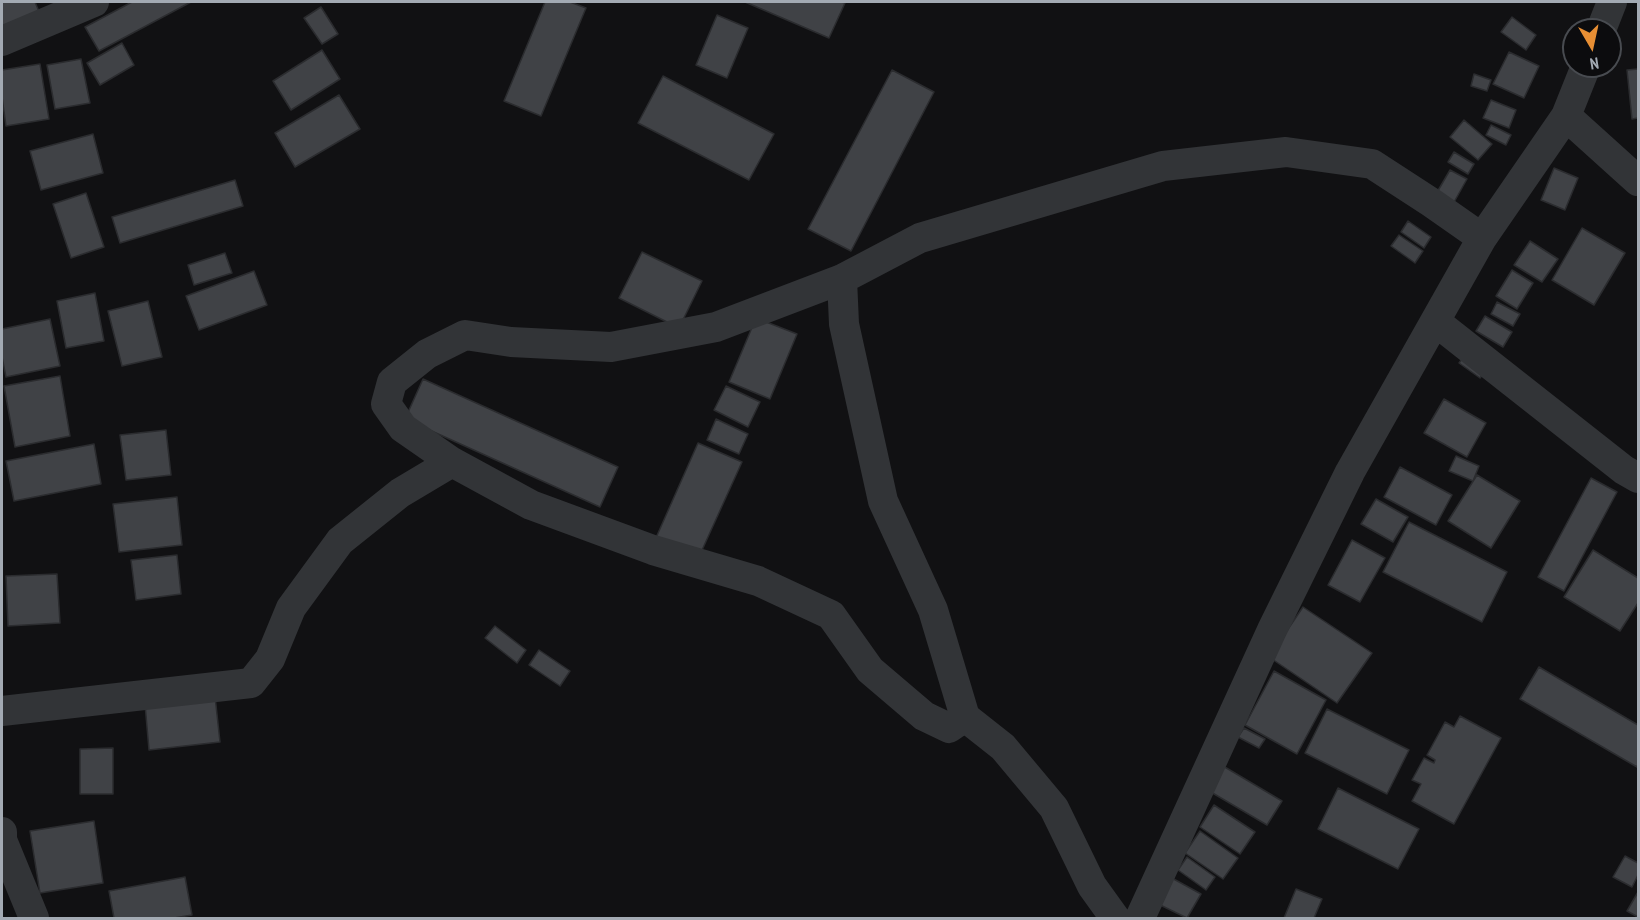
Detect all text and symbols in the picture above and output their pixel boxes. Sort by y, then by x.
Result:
north arrow [1562,18,1622,78]
text: N [1589,53,1600,74]

